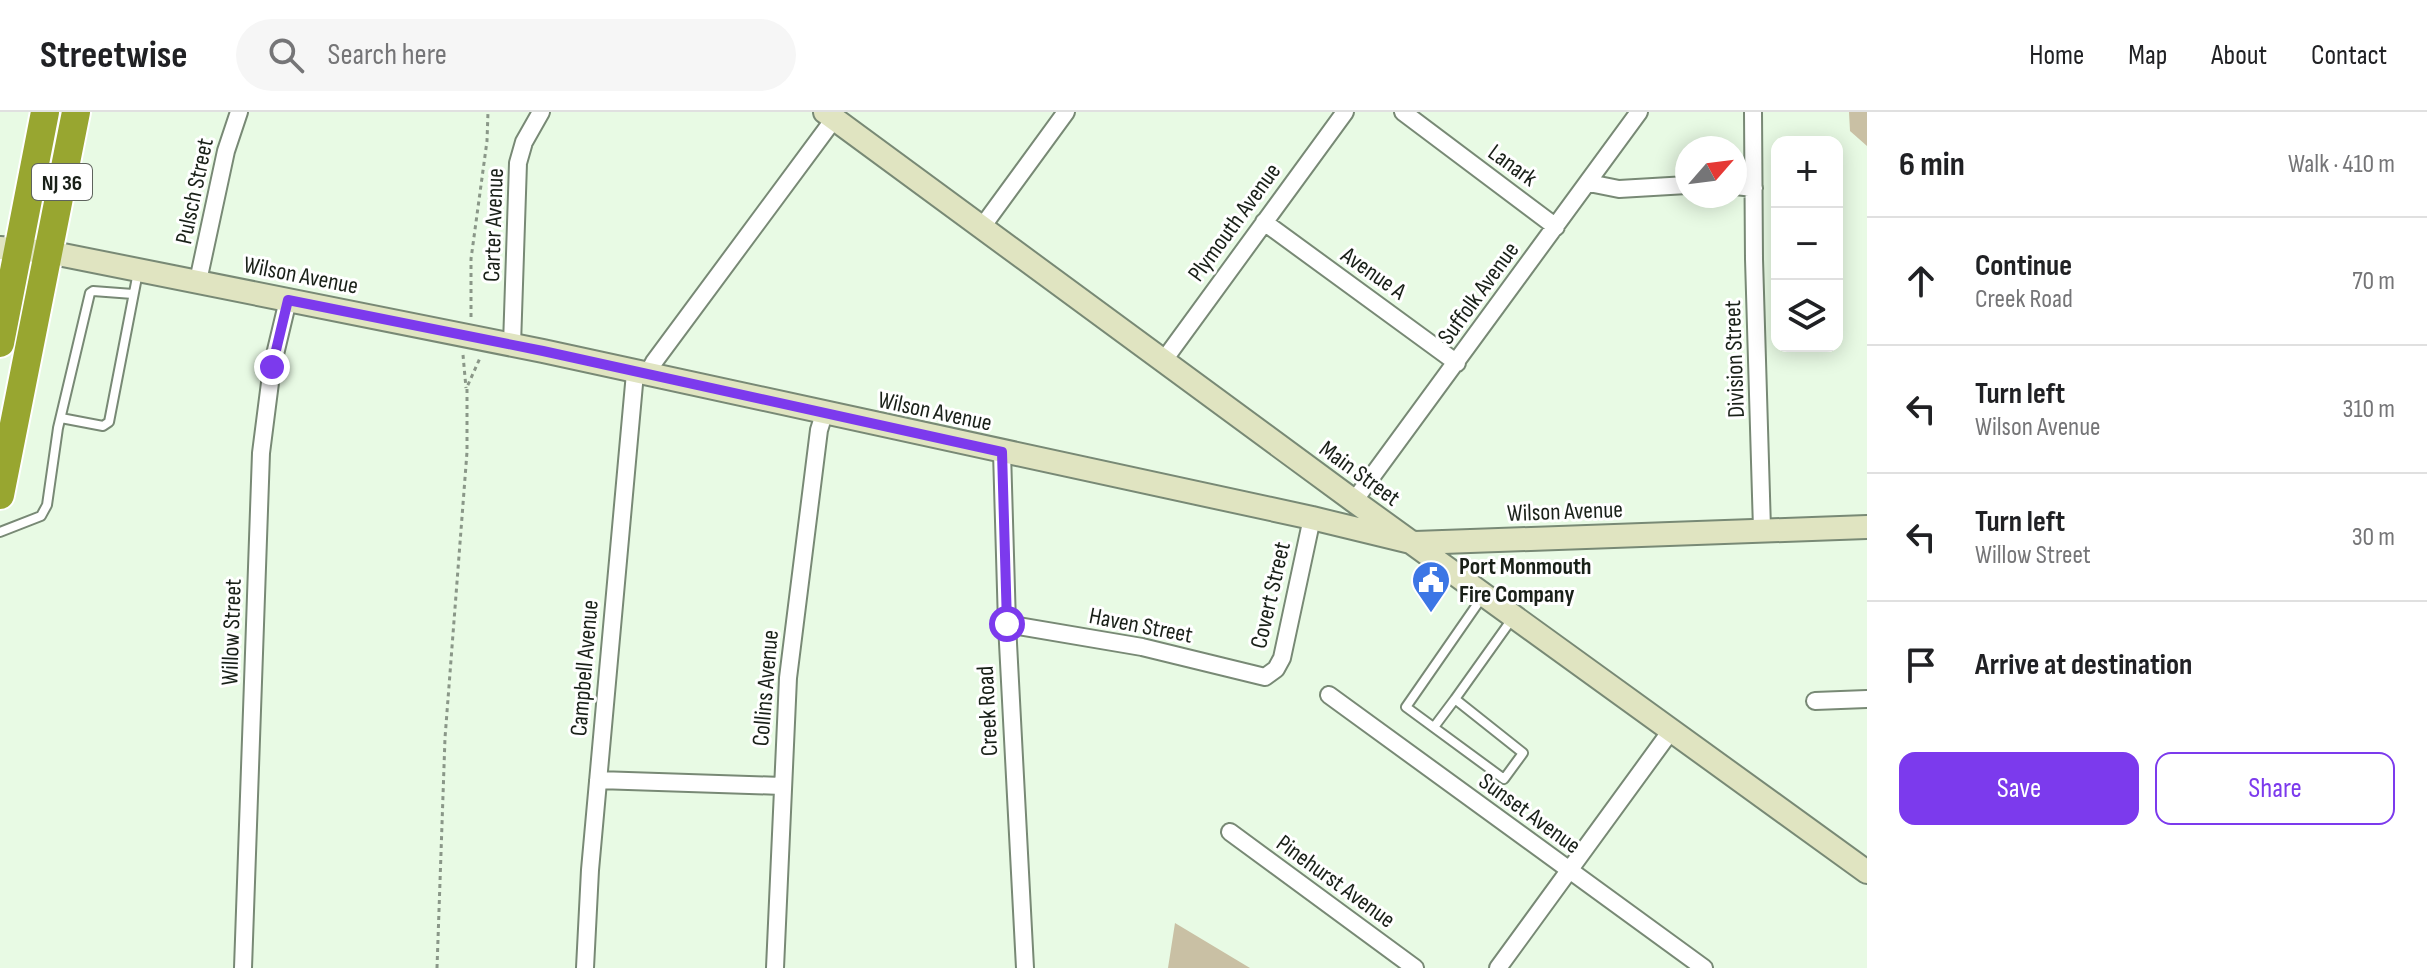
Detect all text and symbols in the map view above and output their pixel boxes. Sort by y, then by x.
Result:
search box [236,19,796,91]
text: Streetwise [40,33,188,78]
icon: search [264,33,308,77]
text: Search here [328,37,447,73]
text: Home [2029,39,2084,72]
text: Map [2128,39,2167,72]
text: About [2211,39,2267,72]
text: Contact [2311,39,2387,72]
street label: Pulsch Street [169,135,220,247]
north arrow [1675,136,1747,208]
map controls [1771,136,1843,352]
button: + [1771,136,1843,208]
street label: Lanark [1482,138,1543,193]
text: 6 min [1899,144,1965,185]
text: Walk · 410 m [2288,149,2395,180]
street label: Plymouth Avenue [1182,157,1287,287]
road number: NJ 36 [32,164,92,200]
street label: Carter Avenue [477,168,510,282]
button: − [1771,208,1843,280]
street label: Suffolk Avenue [1432,236,1525,350]
street label: Avenue A [1335,240,1412,307]
text: Continue [1975,248,2072,284]
street label: Wilson Avenue [241,250,361,301]
icon: ahead [1899,259,1943,303]
text: 70 m [2352,266,2395,297]
button: layers [1771,280,1843,352]
text: Creek Road [1975,284,2073,315]
street label: Division Street [1718,300,1751,418]
route end [254,349,290,385]
text: Turn left [1975,376,2065,412]
street label: Wilson Avenue [875,385,995,438]
icon: left [1899,387,1943,431]
text: 310 m [2343,394,2395,425]
text: Wilson Avenue [1975,412,2101,443]
street label: Main Street [1314,434,1406,512]
street label: Wilson Avenue [1507,495,1623,528]
text: Turn left [1975,504,2065,540]
icon: left [1899,515,1943,559]
text: 30 m [2352,522,2395,553]
street label: Covert Street [1244,539,1297,651]
text: Willow Street [1975,540,2091,571]
place label: Port Monmouth Fire Company [1459,552,1592,609]
public building icon: Port Monmouth Fire Company [1410,559,1452,614]
street label: Willow Street [215,578,248,686]
street label: Campbell Avenue [564,599,605,737]
street label: Haven Street [1087,601,1195,650]
route start [989,606,1025,642]
street label: Collins Avenue [746,629,785,747]
icon: arrive [1899,643,1943,687]
text: Arrive at destination [1975,647,2192,683]
street label: Creek Road [971,665,1004,757]
button: Save [1899,752,2139,825]
button: Share [2155,752,2395,825]
street label: Sunset Avenue [1473,767,1586,860]
street label: Pinehurst Avenue [1271,829,1401,934]

